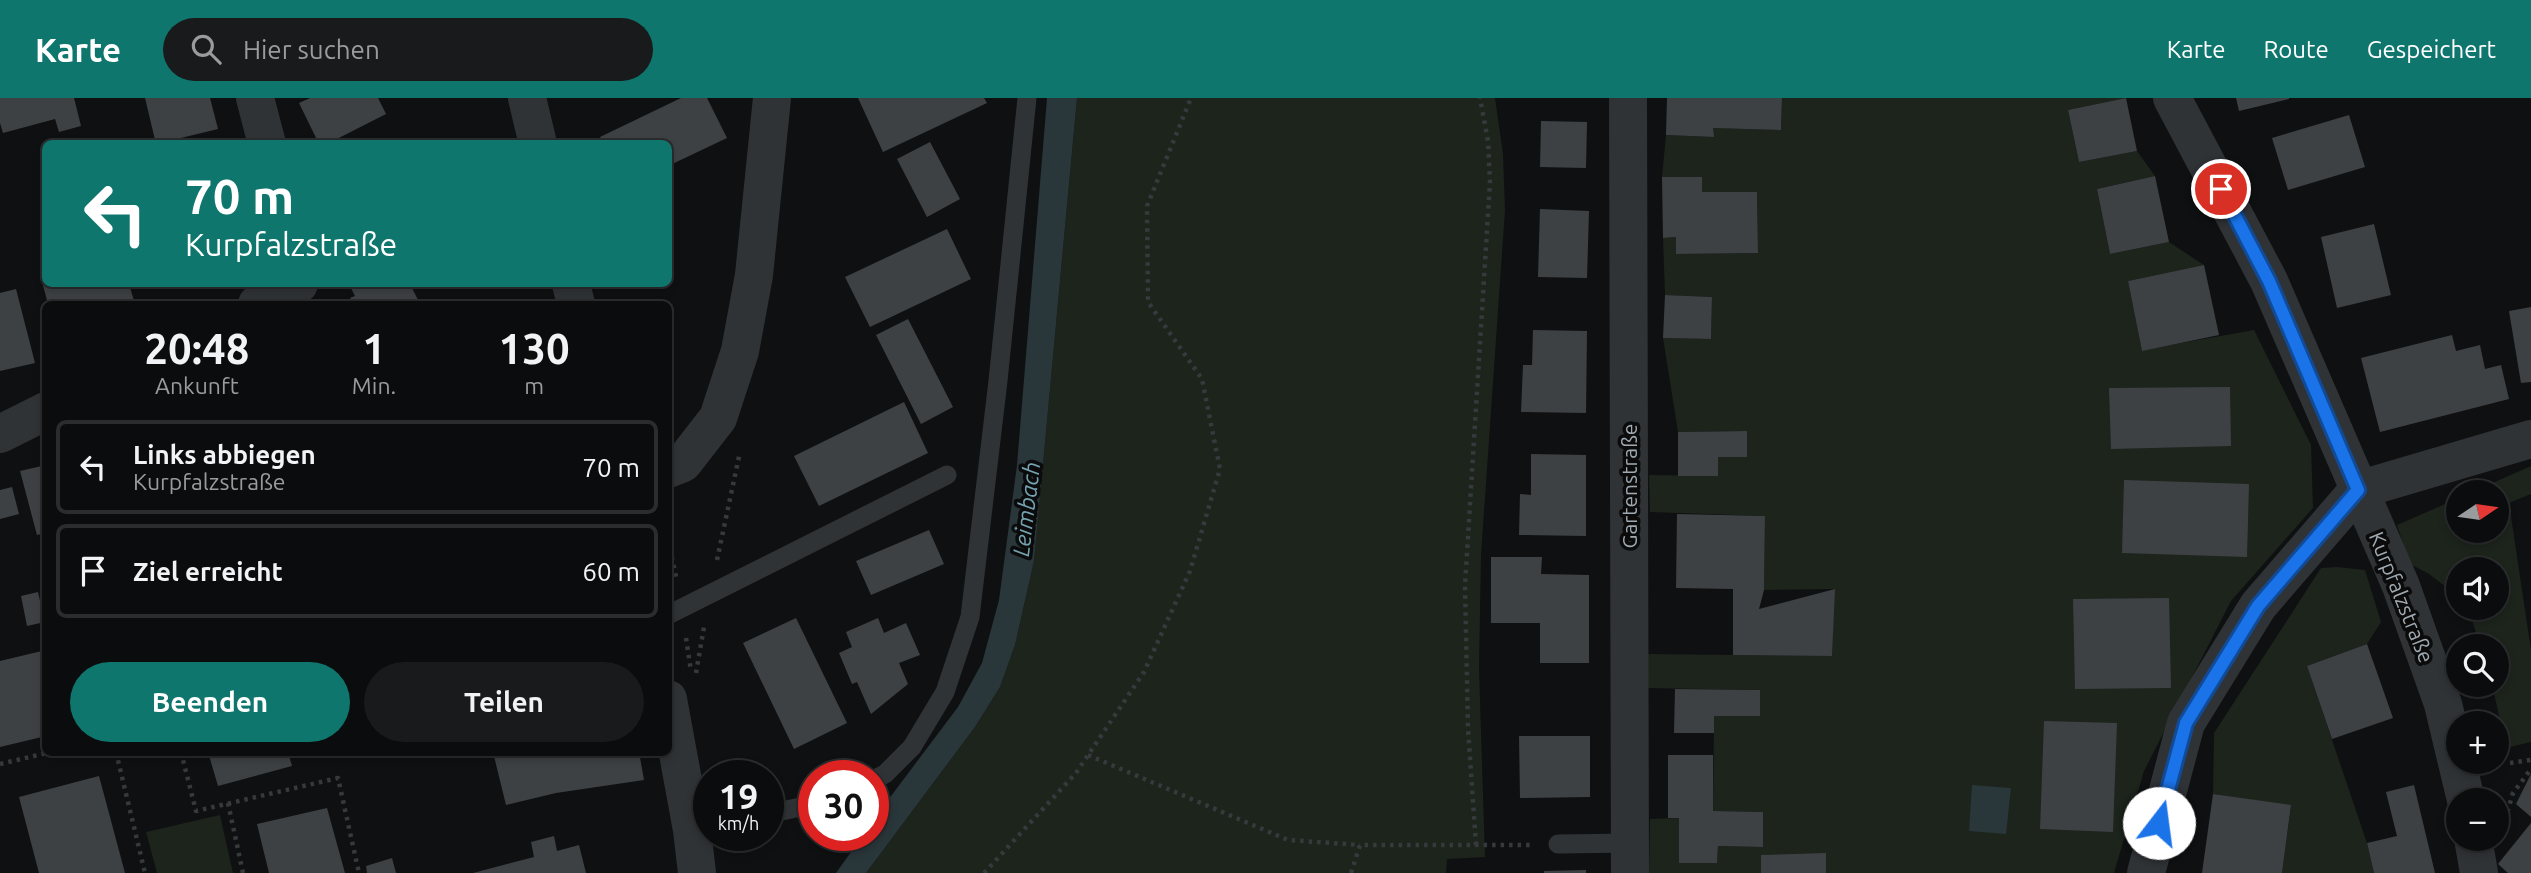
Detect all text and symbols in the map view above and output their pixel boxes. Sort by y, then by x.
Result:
search box [163,18,653,81]
icon: search [187,30,225,68]
text: Karte [35,31,121,68]
text: Hier suchen [243,35,380,64]
text: Karte [2167,36,2225,63]
text: Route [2263,36,2329,63]
text: Gespeichert [2367,36,2496,63]
pin [2191,159,2251,219]
icon: left [70,168,161,259]
text: 70 m [185,168,294,223]
icon: arrive [2202,170,2240,208]
text: Kurpfalzstraße [185,226,397,262]
text: 20:48 [144,325,249,372]
text: 1 [362,325,386,372]
text: 130 [499,325,570,372]
text: Ankunft [155,373,239,398]
text: Min. [352,373,396,398]
text: m [524,373,544,398]
street label: Gartenstraße [1617,424,1641,548]
text: Links abbiegen [133,440,316,469]
icon: left [74,448,112,486]
text: 70 m [582,453,640,482]
water label: Leimbach [1008,460,1044,558]
text: Kurpfalzstraße [133,469,286,494]
north arrow [2446,480,2510,542]
map controls [2446,480,2509,851]
street label: Kurpfalzstraße [2365,528,2439,666]
icon: arrive [74,552,112,590]
text: Ziel erreicht [133,557,283,586]
text: 60 m [582,557,640,586]
button: sound [2446,557,2509,620]
button: search [2446,634,2509,697]
button: Beenden [70,662,350,742]
button: Teilen [364,662,644,742]
button: + [2446,711,2509,774]
speed limit sign: 30 [798,760,889,851]
text: 19 [719,776,758,816]
position arrow [2122,786,2196,860]
button: − [2446,788,2509,851]
text: km/h [718,813,759,833]

